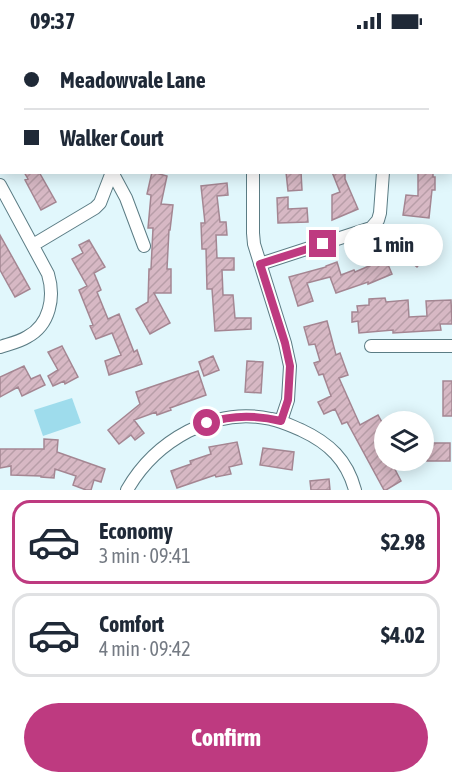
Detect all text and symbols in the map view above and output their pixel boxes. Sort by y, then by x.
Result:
text: 09:37 [30,8,75,34]
text: Meadowvale Lane [60,67,206,93]
text: Walker Court [60,125,164,151]
callout: 1 min [344,223,443,265]
route end [309,230,336,257]
text: 1 min [373,233,414,256]
route start [193,409,220,436]
map controls [374,411,434,471]
button: layers [374,411,434,471]
icon: car [27,515,81,569]
text: Economy [99,518,173,544]
text: $2.98 [381,529,425,555]
text: 3 min · 09:41 [99,544,191,567]
icon: car [27,608,81,662]
text: Comfort [99,611,164,637]
text: $4.02 [381,622,425,648]
text: 4 min · 09:42 [99,637,191,660]
button: Confirm [24,703,428,772]

